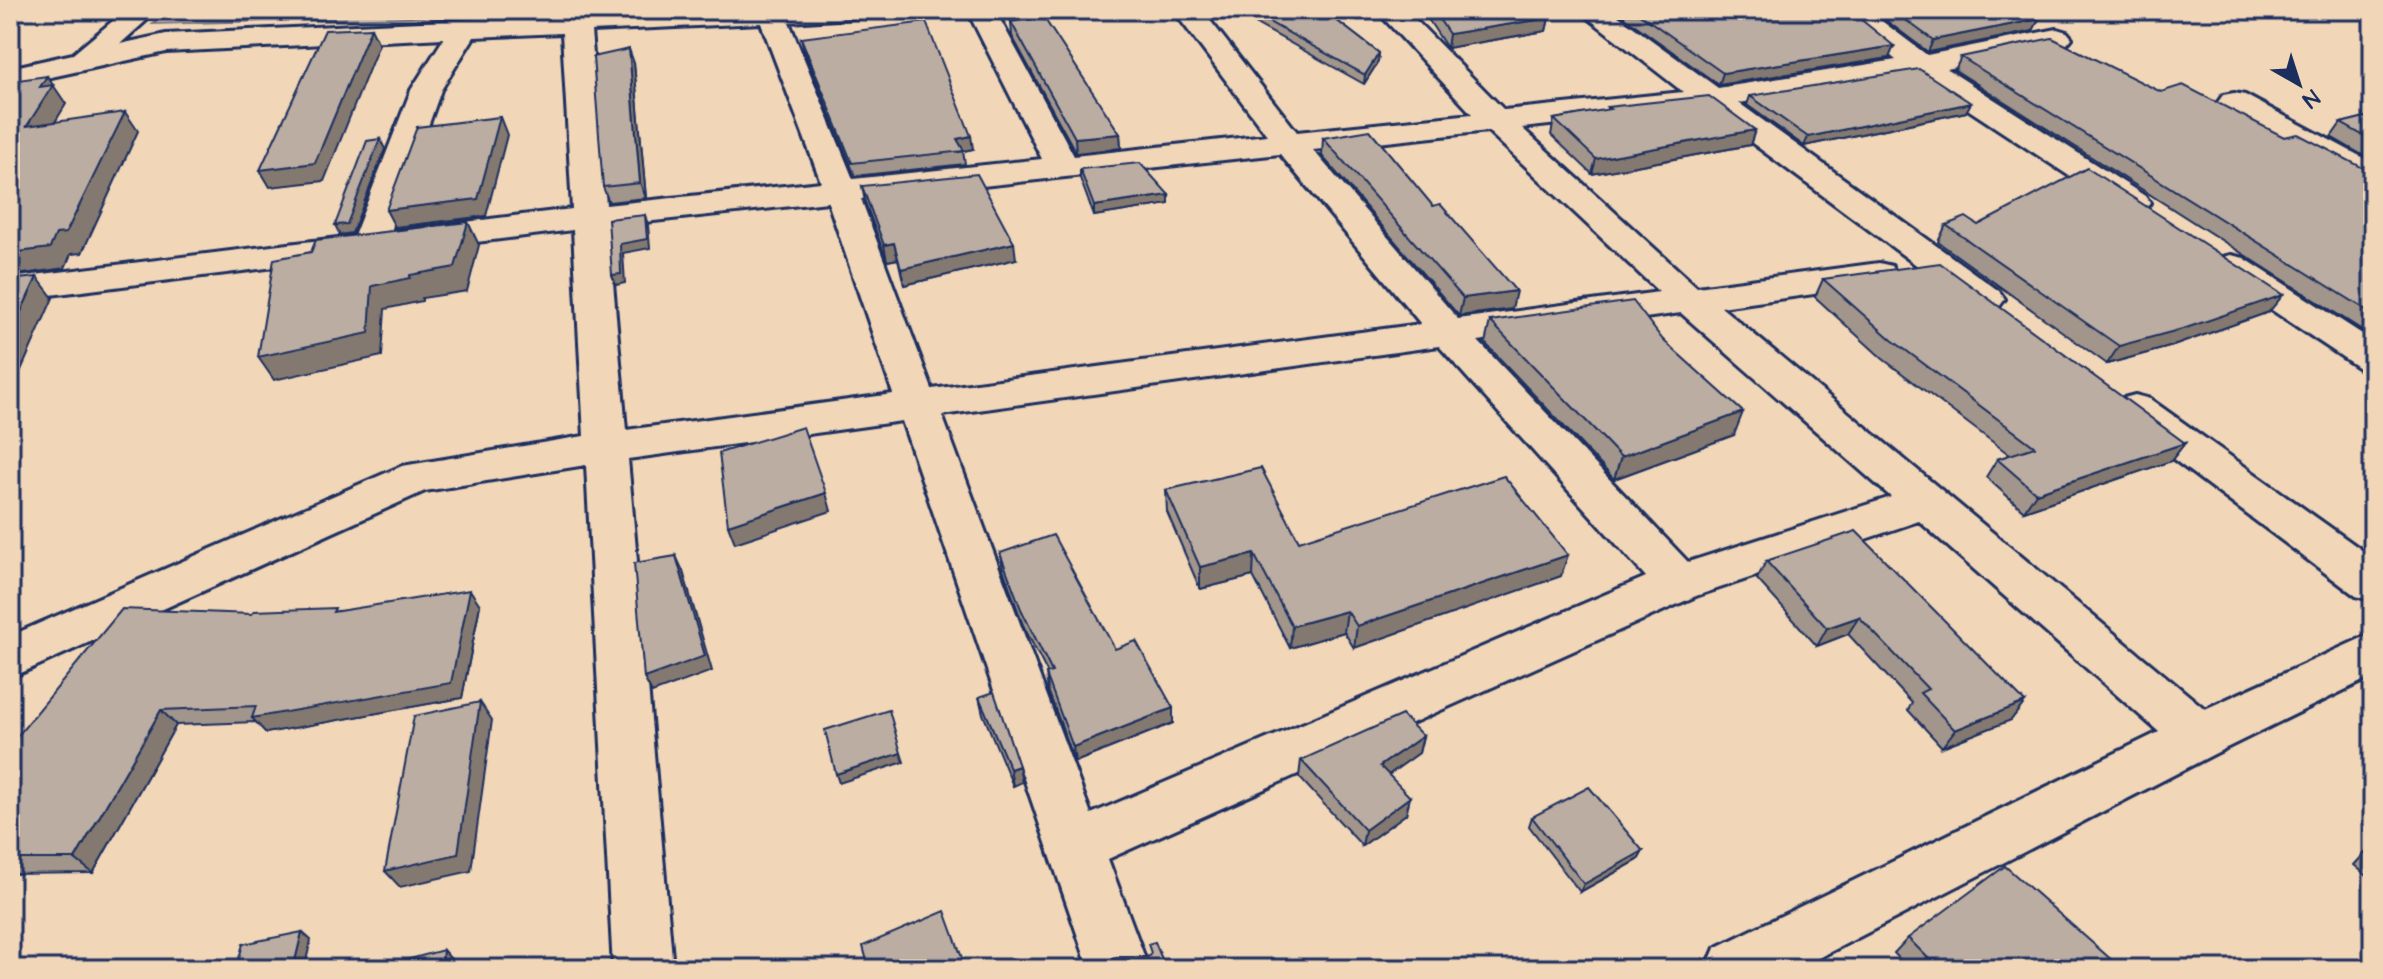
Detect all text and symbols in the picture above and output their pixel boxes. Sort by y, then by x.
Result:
north arrow [2259,44,2339,124]
text: N [2295,82,2326,115]

